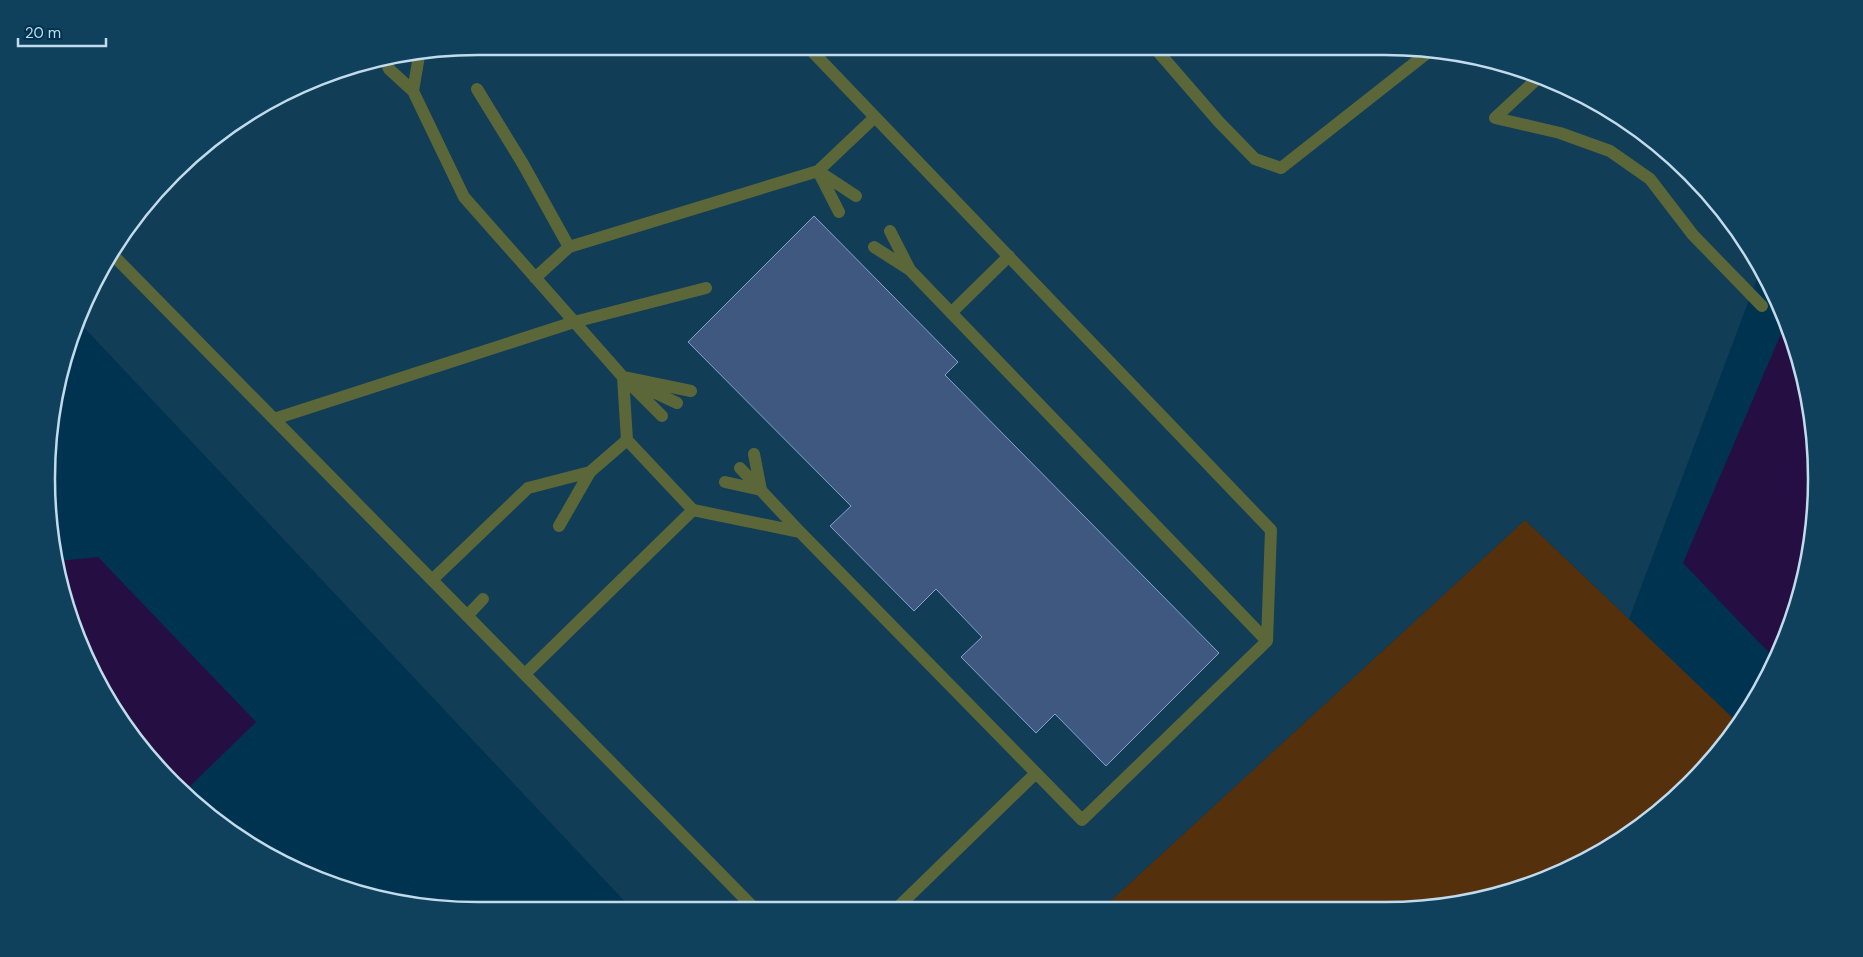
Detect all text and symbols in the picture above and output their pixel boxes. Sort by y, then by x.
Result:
scale bar [18,15,105,47]
text: 20 m [25,23,61,43]

